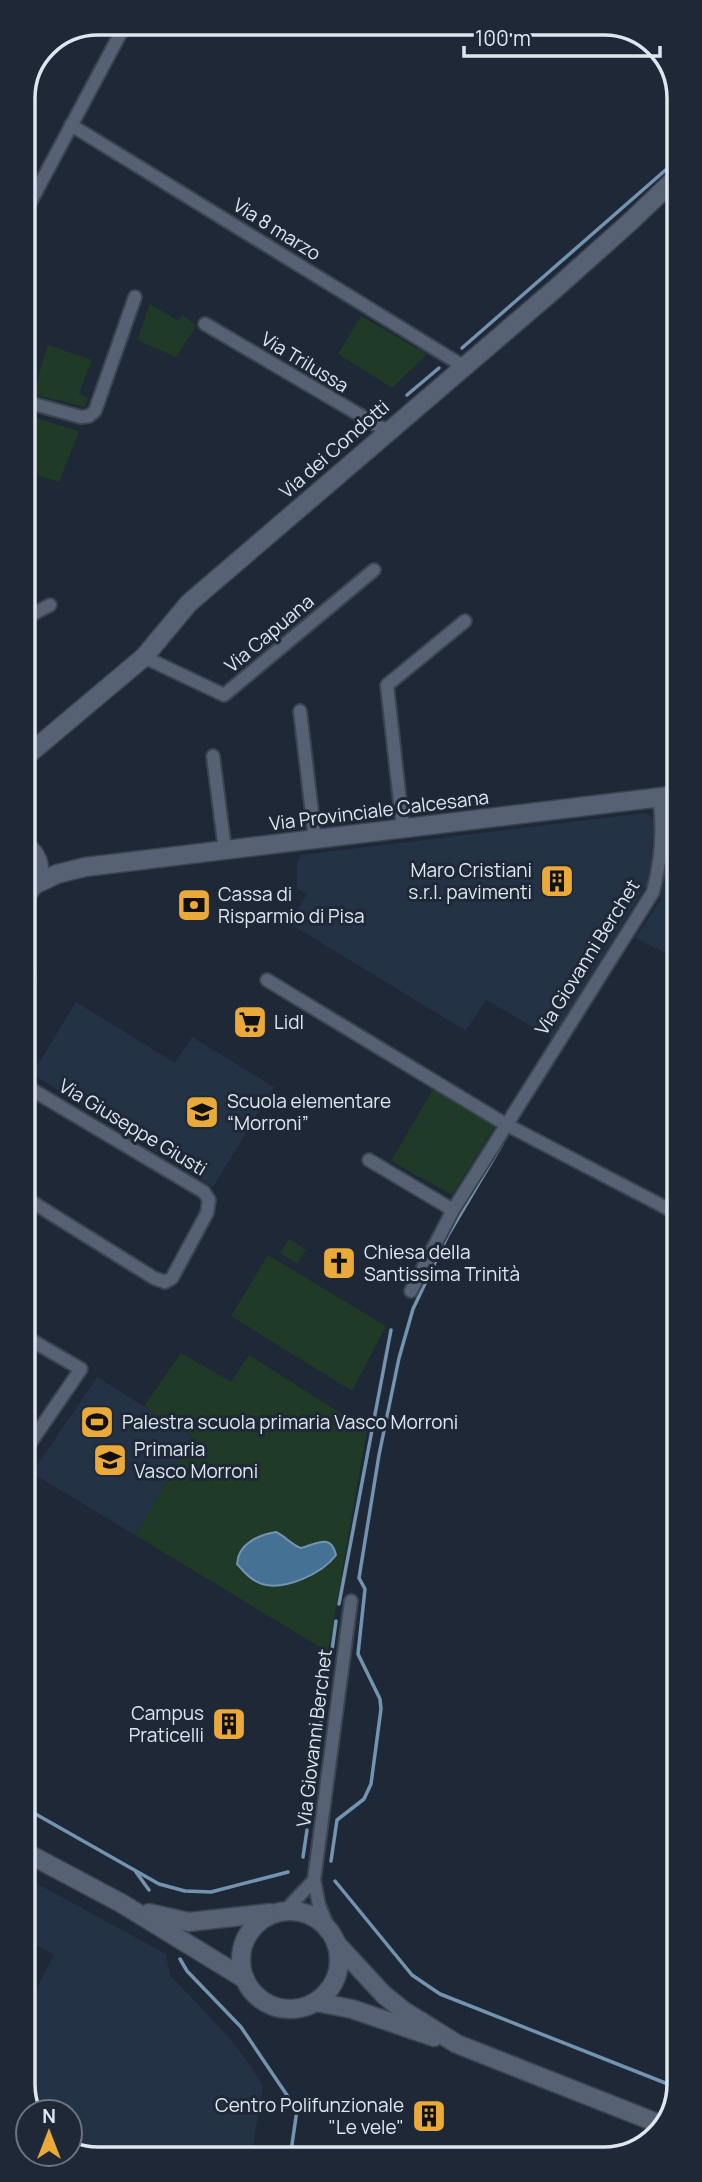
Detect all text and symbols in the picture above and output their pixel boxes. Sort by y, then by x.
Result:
scale bar [464,14,660,58]
text: 100 m [475,24,531,52]
street label: Via 8 marzo [228,192,326,266]
street label: Via Trilussa [256,326,354,398]
street label: Via dei Condotti [274,394,394,504]
street label: Via Capuana [219,588,319,678]
street label: Via Provinciale Calcesana [268,784,490,836]
place label: Maro Cristiani s.r.l. pavimenti [408,857,532,905]
building icon: Maro Cristiani s.r.l. pavimenti [538,862,576,900]
street label: Via Giovanni Berchet [529,874,645,1040]
place label: Cassa di Risparmio di Pisa [218,881,365,929]
bank icon: Cassa di Risparmio di Pisa [175,886,213,924]
supermarket icon: Lidl [231,1003,269,1041]
place label: Lidl [274,1009,304,1035]
street label: Via Giuseppe Giusti [54,1073,212,1181]
place label: Scuola elementare “Morroni” [227,1088,391,1136]
school or university icon: Scuola elementare “Morroni” [183,1093,221,1131]
place label: Chiesa della Santissima Trinità [364,1239,520,1287]
church icon: Chiesa della Santissima Trinità [320,1244,358,1282]
sports icon: Palestra scuola primaria Vasco Morroni [78,1403,116,1441]
place label: Palestra scuola primaria Vasco Morroni [122,1409,458,1435]
place label: Primaria Vasco Morroni [134,1436,258,1484]
school or university icon: Primaria Vasco Morroni [91,1441,129,1479]
street label: Via Giovanni Berchet [290,1648,338,1828]
place label: Campus Praticelli [129,1700,204,1748]
building icon: Campus Praticelli [210,1705,248,1743]
place label: Centro Polifunzionale "Le vele" [215,2092,404,2140]
building icon: Centro Polifunzionale "Le vele" [410,2097,448,2135]
north arrow [14,2098,84,2168]
text: N [42,2103,56,2129]

